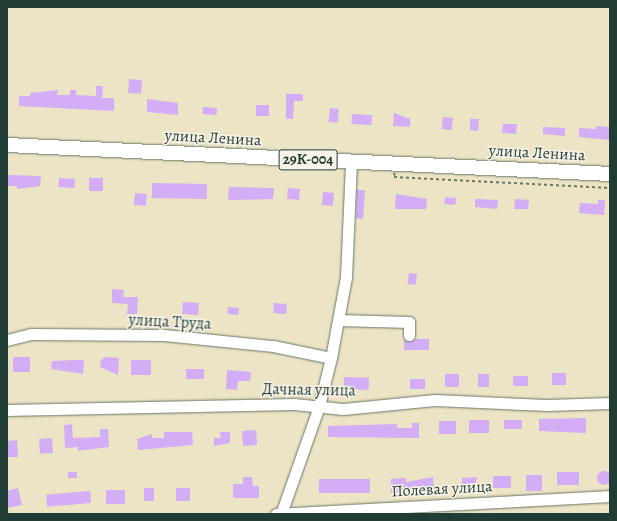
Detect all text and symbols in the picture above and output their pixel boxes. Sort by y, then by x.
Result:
street label: улица Ленина [164,126,262,150]
street label: улица Ленина [488,141,586,165]
road number: 29К-004 [278,147,338,173]
street label: улица Труда [128,310,212,334]
street label: Дачная улица [262,380,356,400]
street label: Полевая улица [391,477,493,501]

